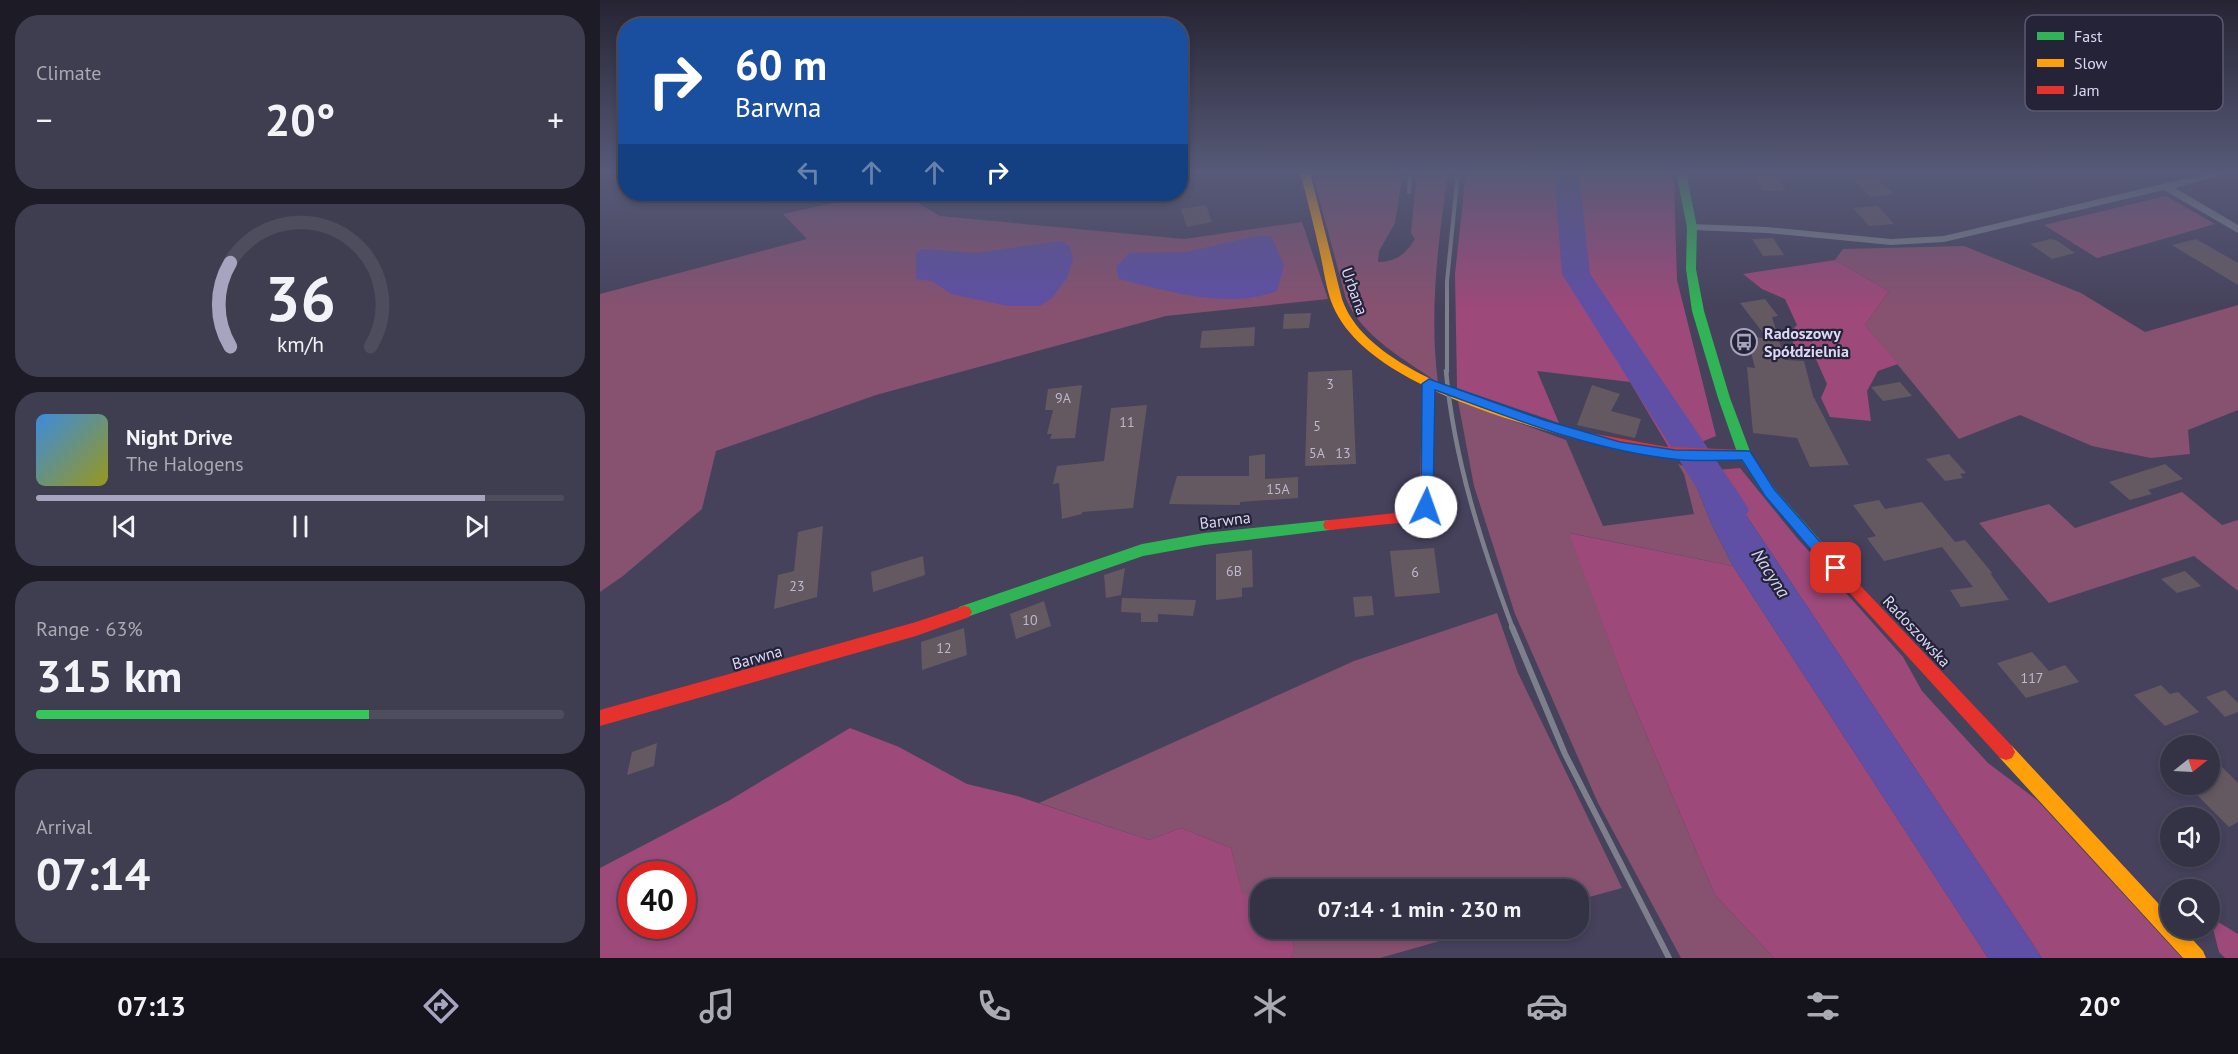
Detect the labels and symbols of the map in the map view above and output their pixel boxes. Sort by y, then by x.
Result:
legend [2025,15,2223,111]
text: Fast [2074,26,2103,46]
text: Slow [2074,53,2108,73]
text: Jam [2073,80,2100,100]
street label: Urbana [1337,264,1373,318]
place label: Radoszowy Spółdzielnia [1764,323,1849,361]
bus stop icon: Radoszowy Spółdzielnia [1729,327,1759,357]
house number: 3 [1326,375,1334,393]
house number: 9A [1055,389,1072,407]
house number: 11 [1119,413,1135,431]
house number: 5 [1313,417,1321,435]
house number: 5A [1309,444,1326,462]
house number: 13 [1335,444,1351,462]
position arrow [1394,475,1458,539]
house number: 15A [1266,480,1291,498]
street label: Barwna [1198,507,1252,533]
pin [1810,542,1861,593]
water label: Nacyna [1747,544,1795,602]
house number: 6B [1226,562,1242,580]
house number: 6 [1411,563,1419,581]
house number: 23 [789,577,805,595]
street label: Radoszowska [1879,591,1955,671]
house number: 10 [1022,611,1038,629]
house number: 12 [936,639,952,657]
street label: Barwna [730,640,784,674]
house number: 117 [2021,669,2043,687]
north arrow [2160,735,2220,795]
speed limit sign: 40 [618,861,696,939]

